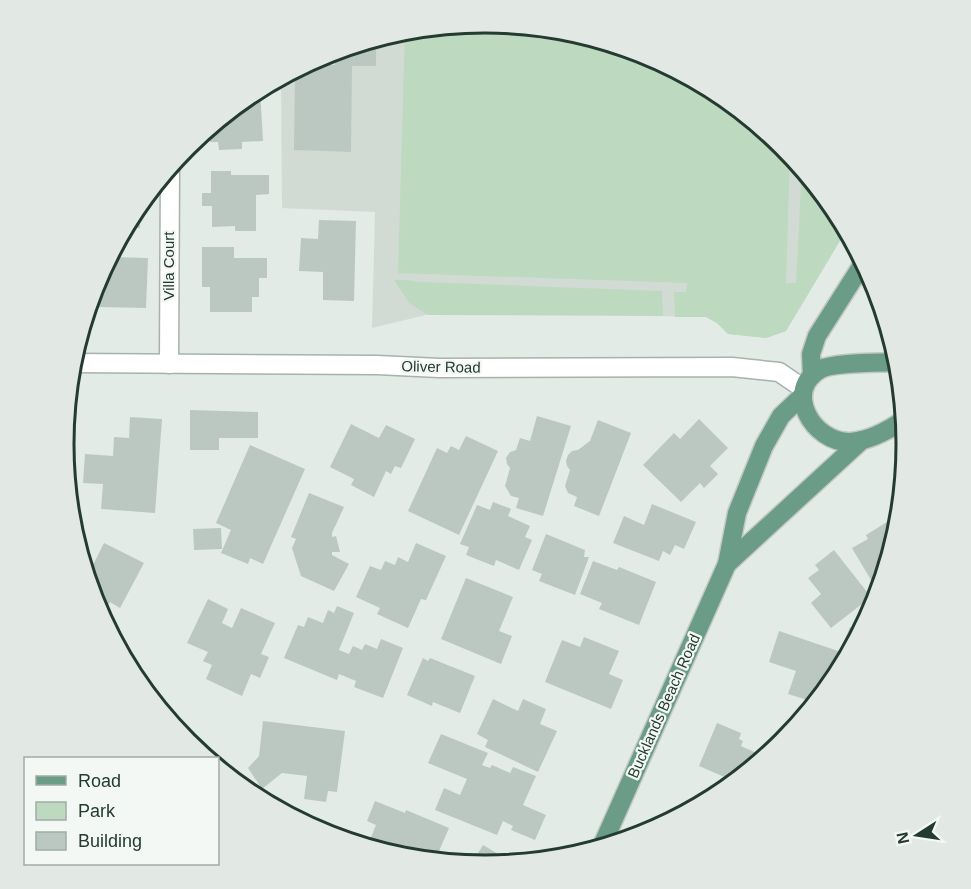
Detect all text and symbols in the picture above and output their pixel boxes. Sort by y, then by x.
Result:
street label: Villa Court [160,231,177,300]
street label: Oliver Road [401,357,481,376]
street label: Bucklands Beach Road [624,631,703,780]
legend [24,757,219,865]
text: Road [78,771,121,791]
text: Park [78,801,116,821]
north arrow [887,805,947,865]
text: Building [78,831,142,851]
text: N [893,831,912,845]

